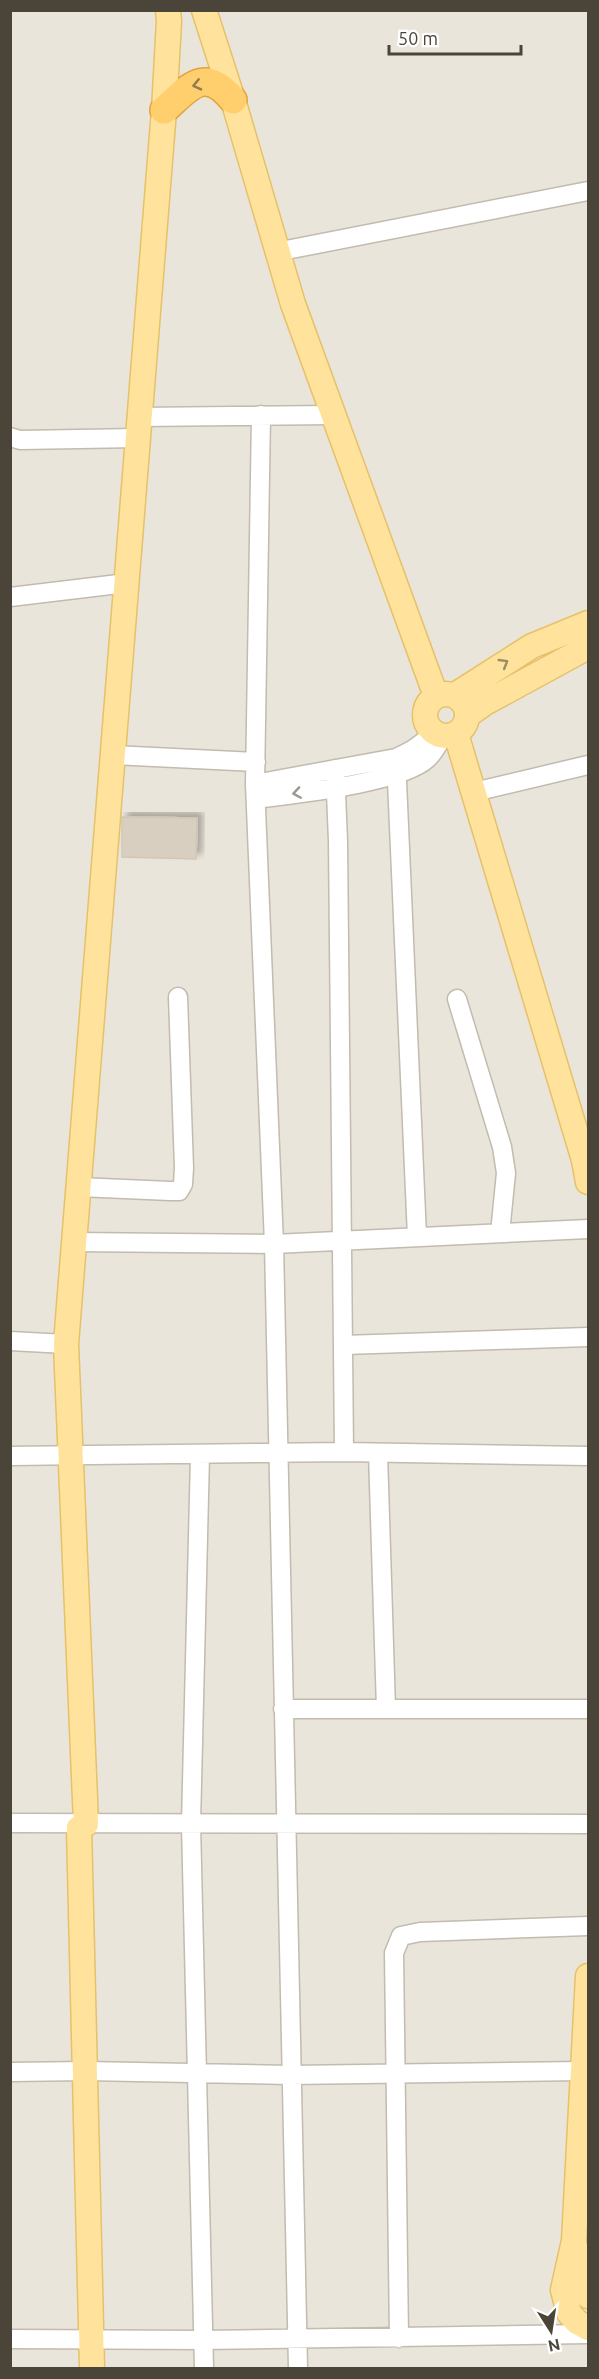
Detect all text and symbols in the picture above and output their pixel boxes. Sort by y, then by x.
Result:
scale bar [389,18,521,56]
text: 50 m [398,28,438,48]
one-way arrow [192,78,202,91]
one-way arrow [498,658,508,670]
one-way arrow [293,786,303,799]
north arrow [521,2301,581,2361]
text: N [546,2336,562,2356]

